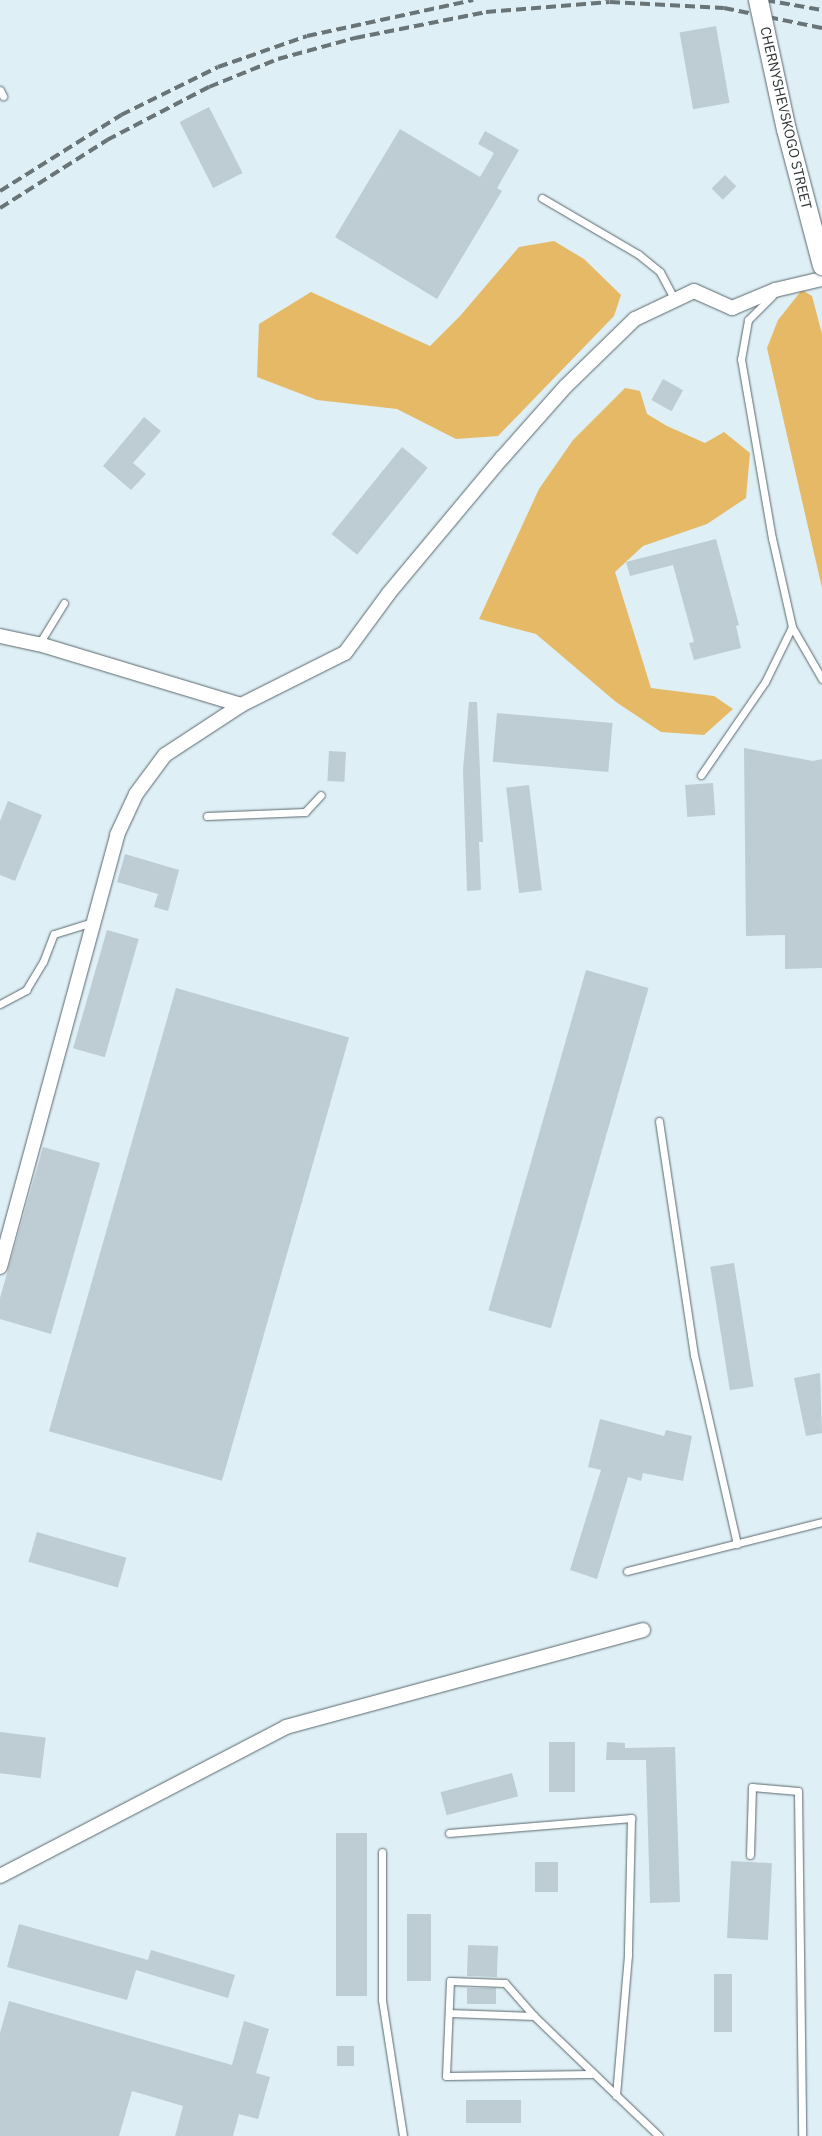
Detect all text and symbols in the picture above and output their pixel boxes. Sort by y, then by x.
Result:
street label: CHERNYSHEVSKOGO STREET [757,25,815,211]

